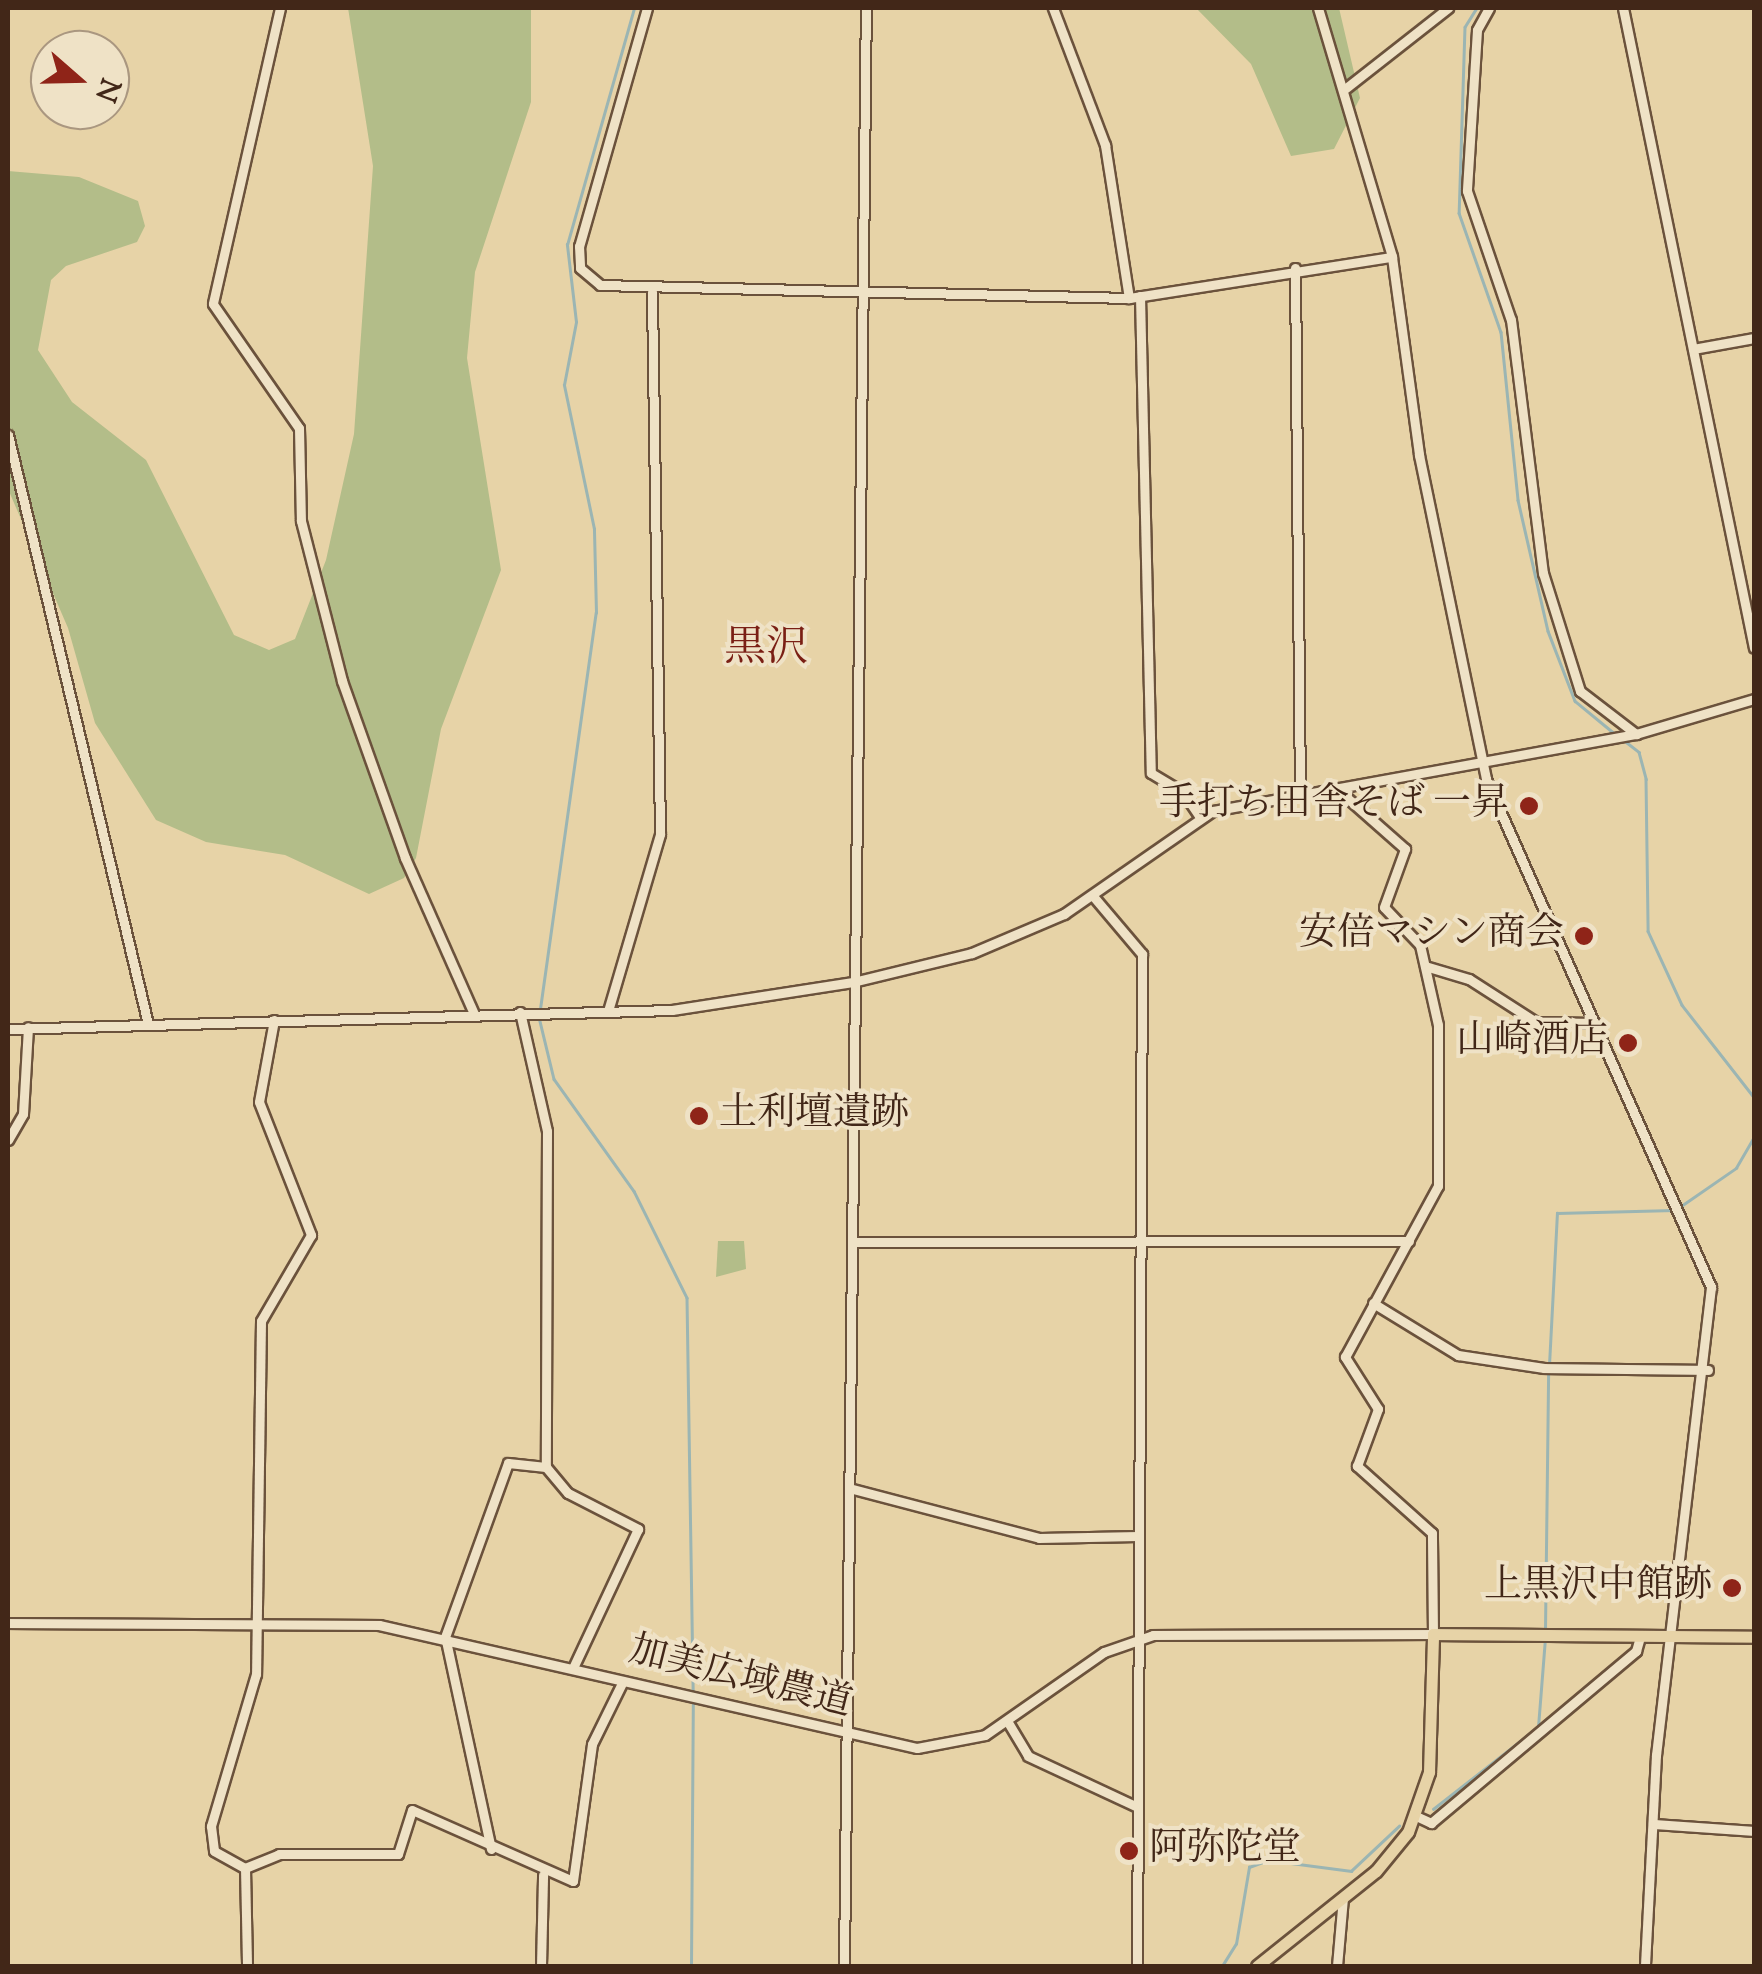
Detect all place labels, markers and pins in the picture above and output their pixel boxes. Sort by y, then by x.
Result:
place label: 手打ち田舎そば 一昇 [1159,783,1509,829]
marker: 手打ち田舎そば 一昇 [1518,795,1540,817]
place label: 安倍マシン商会 [1298,913,1564,959]
marker: 安倍マシン商会 [1573,925,1595,947]
place label: 山崎酒店 [1456,1020,1608,1066]
marker: 山崎酒店 [1617,1032,1639,1054]
place label: 土利壇遺跡 [719,1093,909,1139]
marker: 土利壇遺跡 [688,1105,710,1127]
place label: 上黒沢中館跡 [1484,1565,1712,1611]
marker: 上黒沢中館跡 [1721,1577,1743,1599]
place label: 阿弥陀堂 [1149,1828,1301,1874]
marker: 阿弥陀堂 [1118,1840,1140,1862]

